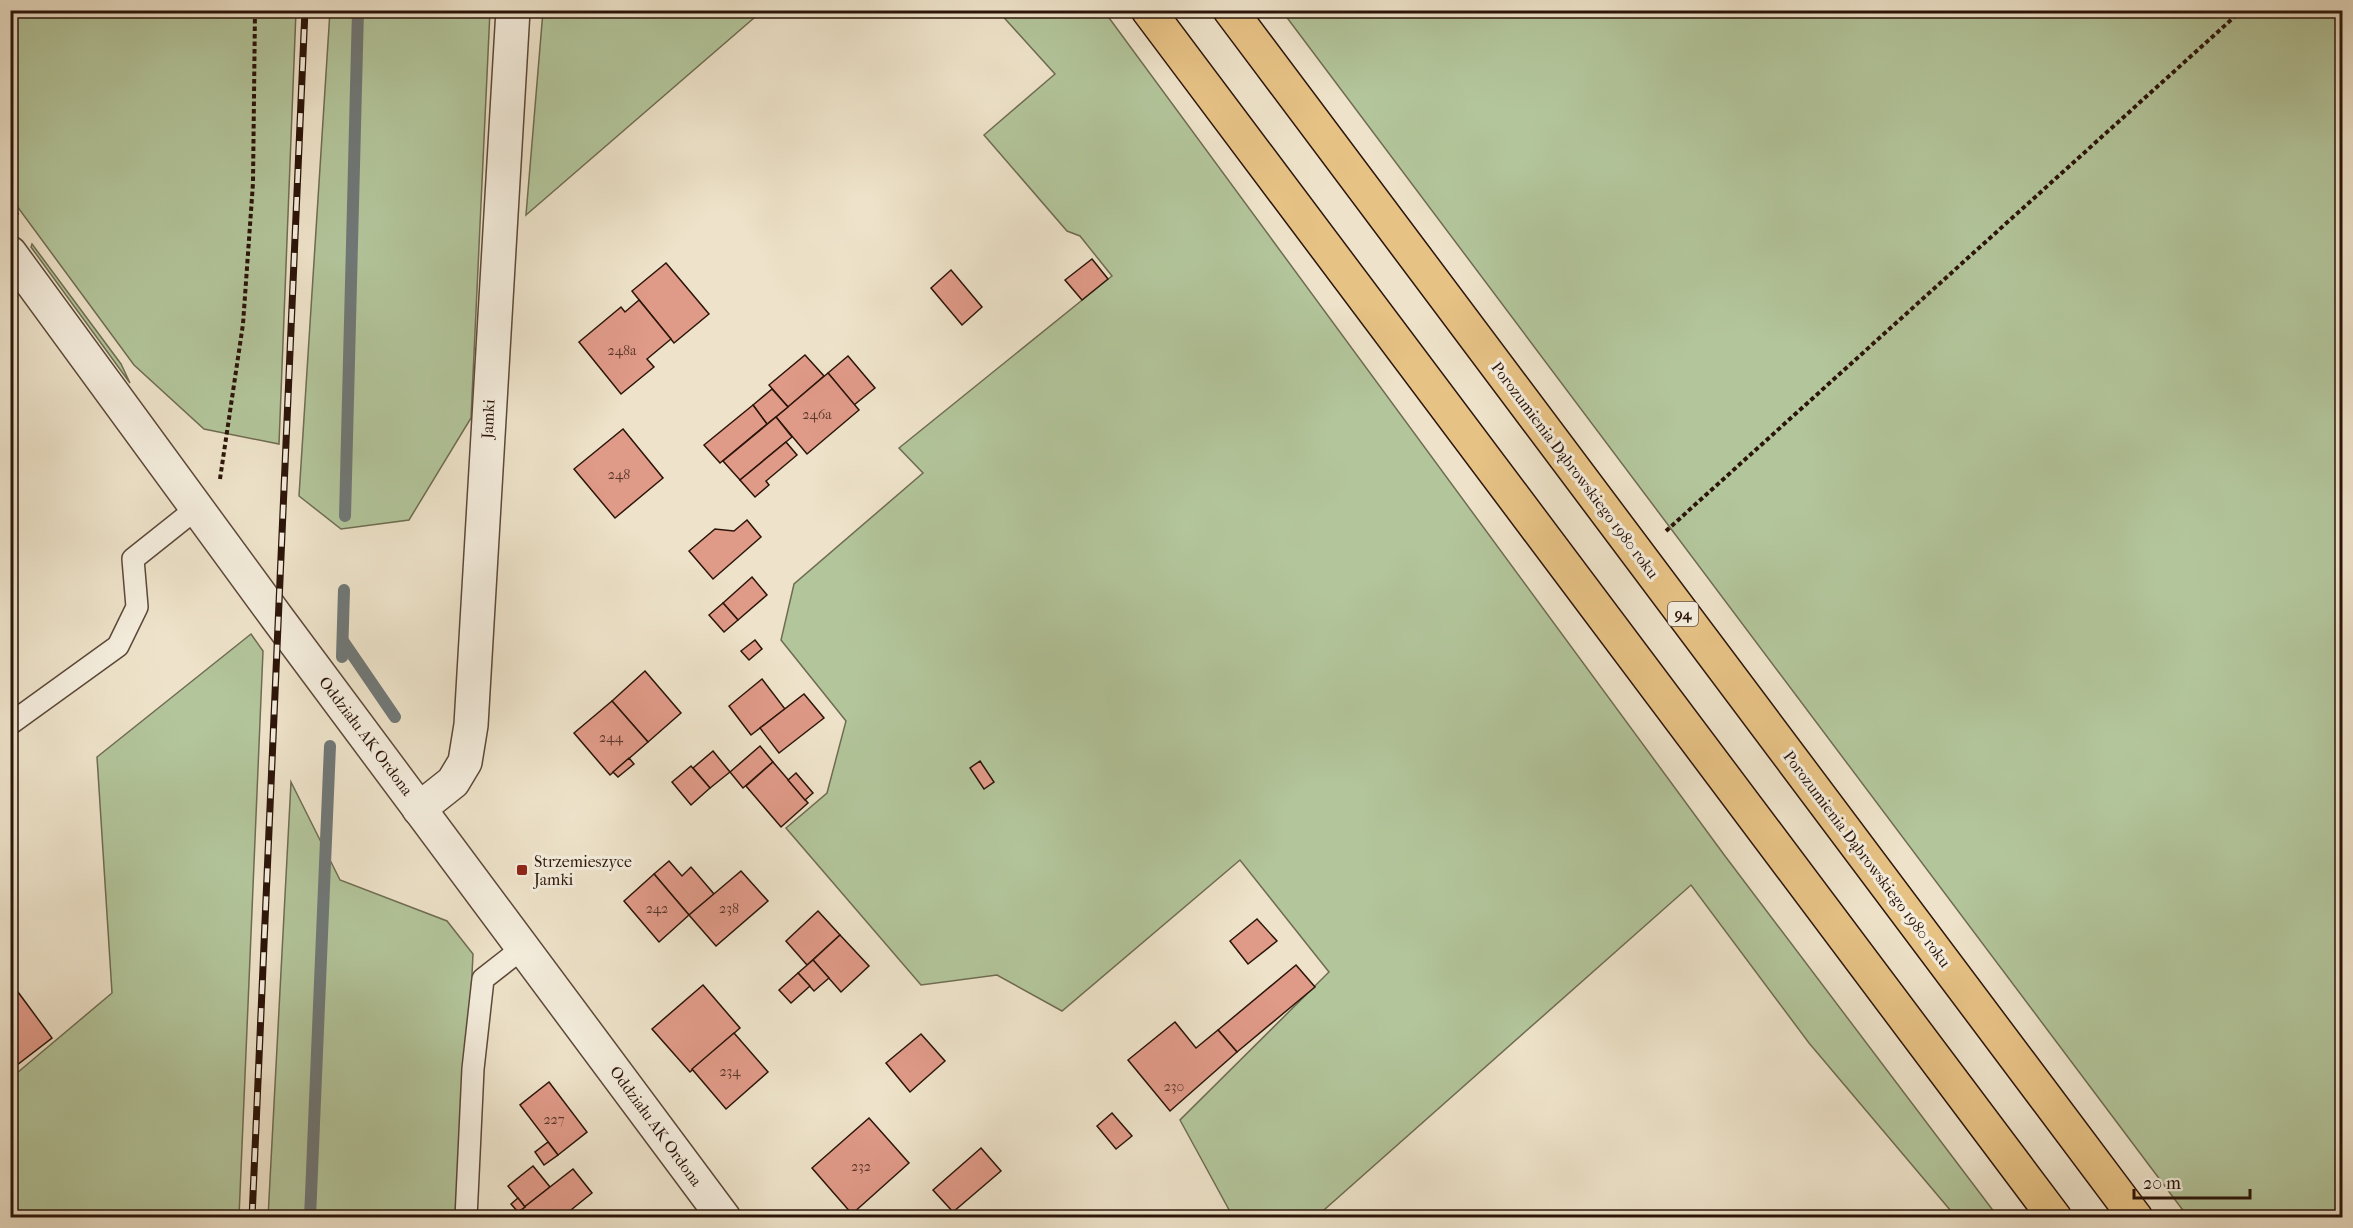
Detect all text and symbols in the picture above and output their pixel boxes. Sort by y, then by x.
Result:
house number: 248a [608,342,637,359]
street label: Porozumienia Dąbrowskiego 1980 roku [1487,358,1663,582]
street label: Jamki [477,399,499,441]
house number: 246a [802,406,832,423]
house number: 248 [608,466,630,483]
road number: 94 [1668,602,1698,626]
street label: Oddziału AK Ordona [315,673,417,800]
house number: 244 [599,729,624,746]
street label: Porozumienia Dąbrowskiego 1980 roku [1779,747,1955,971]
place label: Strzemieszyce Jamki [532,852,632,889]
marker: Strzemieszyce Jamki [515,863,529,877]
house number: 242 [646,900,668,917]
house number: 238 [719,900,739,917]
street label: Oddziału AK Ordona [606,1062,706,1190]
house number: 234 [719,1063,741,1080]
house number: 230 [1164,1078,1184,1095]
house number: 227 [543,1111,565,1128]
house number: 232 [851,1158,871,1175]
scale bar [2134,1162,2250,1200]
text: 20 m [2143,1173,2181,1194]

